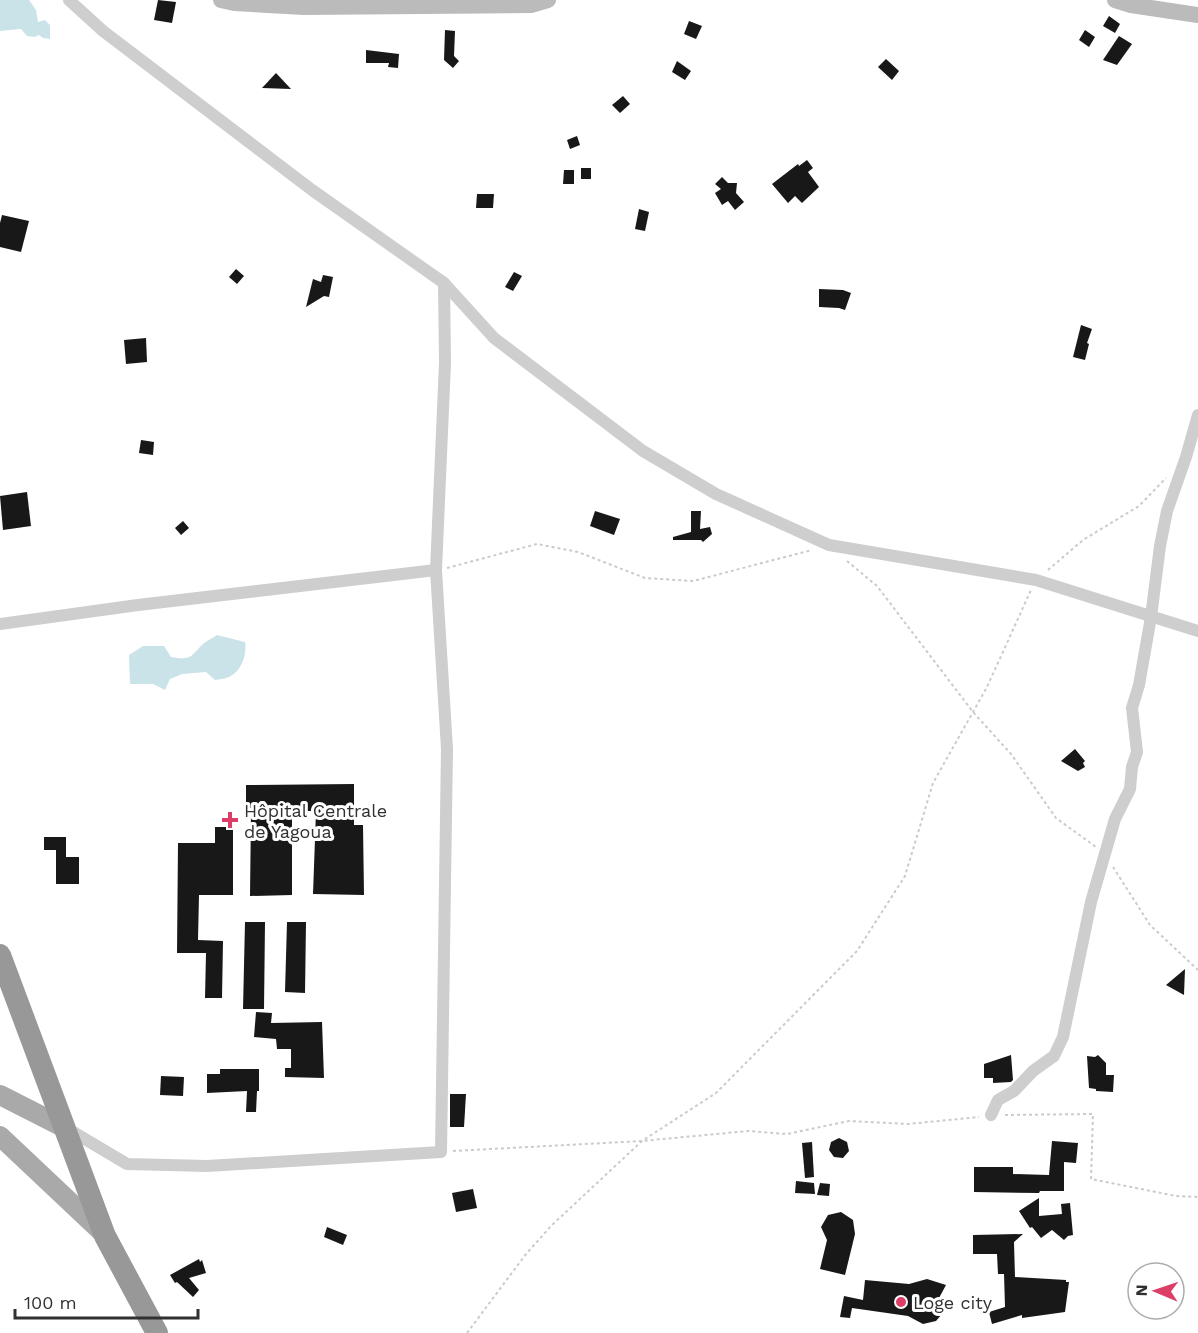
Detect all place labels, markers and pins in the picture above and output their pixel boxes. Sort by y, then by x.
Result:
place label: Hôpital Centrale de Yagoua [244,800,387,842]
marker: Hôpital Centrale de Yagoua [221,811,239,829]
place label: Loge city [913,1292,993,1313]
marker: Loge city [894,1295,908,1309]

